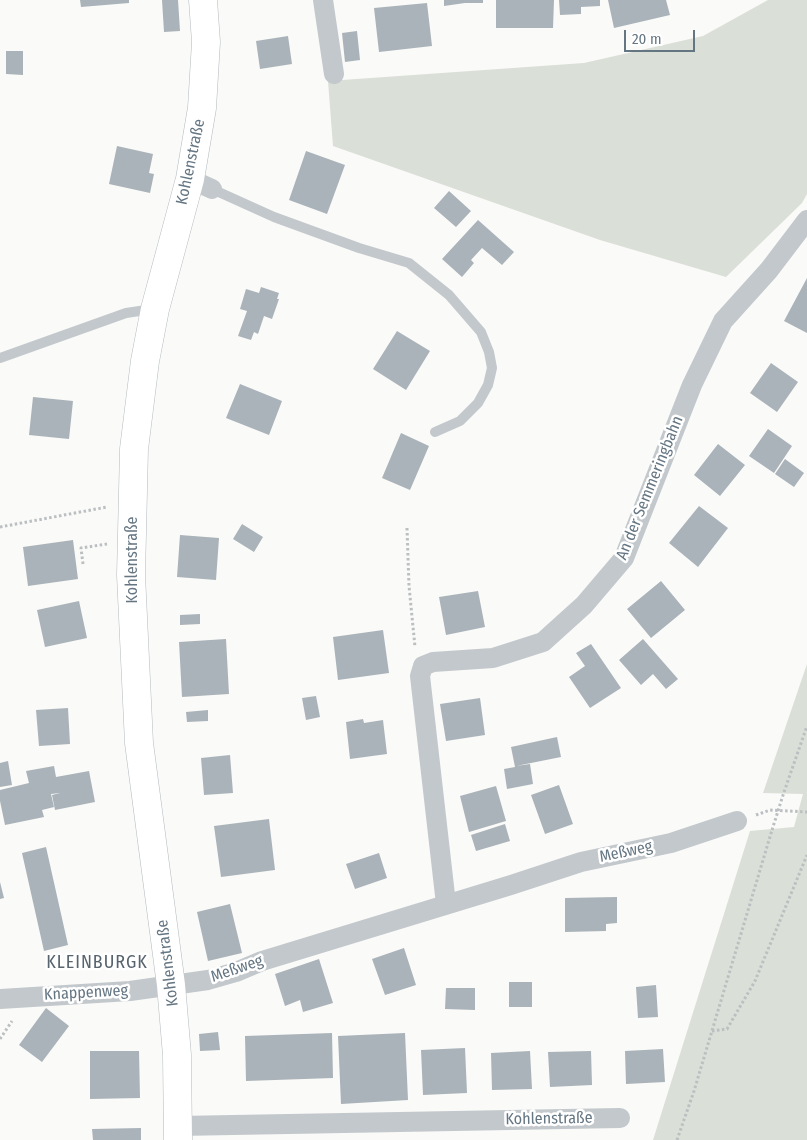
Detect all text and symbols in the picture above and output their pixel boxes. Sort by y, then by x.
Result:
scale bar [627,20,698,52]
text: 20 m [632,30,662,48]
street label: Kohlenstraße [173,117,209,207]
street label: An der Semmeringbahn [612,413,688,563]
street label: Kohlenstraße [123,516,143,604]
street label: Meßweg [598,837,654,867]
street label: Kohlenstraße [153,919,183,1007]
street label: Meßweg [208,951,266,987]
district label: KLEINBURGK [45,952,149,974]
street label: Knappenweg [44,981,128,1005]
street label: Kohlenstraße [505,1109,593,1129]

